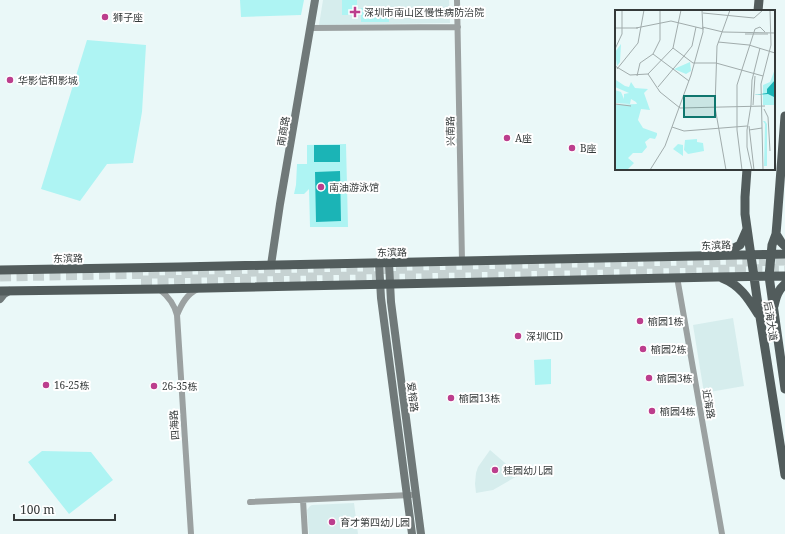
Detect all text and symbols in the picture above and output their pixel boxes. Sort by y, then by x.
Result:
place label: 深圳市南山区慢性病防治院 [364,5,484,19]
marker: 深圳市南山区慢性病防治院 [349,6,361,18]
place label: 狮子座 [113,10,143,24]
inset map [615,10,775,170]
marker: 狮子座 [100,12,110,22]
place label: 华影信和影城 [18,73,78,87]
marker: 华影信和影城 [5,75,15,85]
street label: 南商路 [274,115,292,147]
street label: 兴南路 [443,116,457,146]
place label: A座 [515,131,532,145]
marker: A座 [502,133,512,143]
place label: B座 [580,141,597,155]
marker: B座 [567,143,577,153]
place label: 南油游泳馆 [329,180,379,194]
marker: 南油游泳馆 [316,182,326,192]
street label: 东滨路 [701,237,731,253]
street label: 东滨路 [377,245,407,259]
street label: 东滨路 [53,251,83,265]
street label: 后海大道 [761,300,781,342]
place label: 榆园1栋 [648,314,684,328]
marker: 榆园1栋 [635,316,645,326]
place label: 深圳CID [526,329,563,343]
marker: 深圳CID [513,331,523,341]
place label: 榆园2栋 [651,342,687,356]
marker: 榆园2栋 [638,344,648,354]
place label: 榆园3栋 [657,371,693,385]
marker: 榆园3栋 [644,373,654,383]
place label: 16-25栋 [54,378,89,392]
place label: 26-35栋 [162,379,197,393]
marker: 16-25栋 [41,380,51,390]
marker: 26-35栋 [149,381,159,391]
street label: 爱榕路 [404,381,422,413]
street label: 近海路 [700,388,718,420]
place label: 榆园13栋 [459,391,500,405]
marker: 榆园13栋 [446,393,456,403]
place label: 榆园4栋 [660,404,696,418]
marker: 榆园4栋 [647,406,657,416]
street label: 四海路 [166,410,182,440]
place label: 桂园幼儿园 [503,463,553,477]
marker: 桂园幼儿园 [490,465,500,475]
scale bar [14,496,115,522]
text: 100 m [20,501,55,518]
place label: 育才第四幼儿园 [340,515,410,529]
marker: 育才第四幼儿园 [327,517,337,527]

